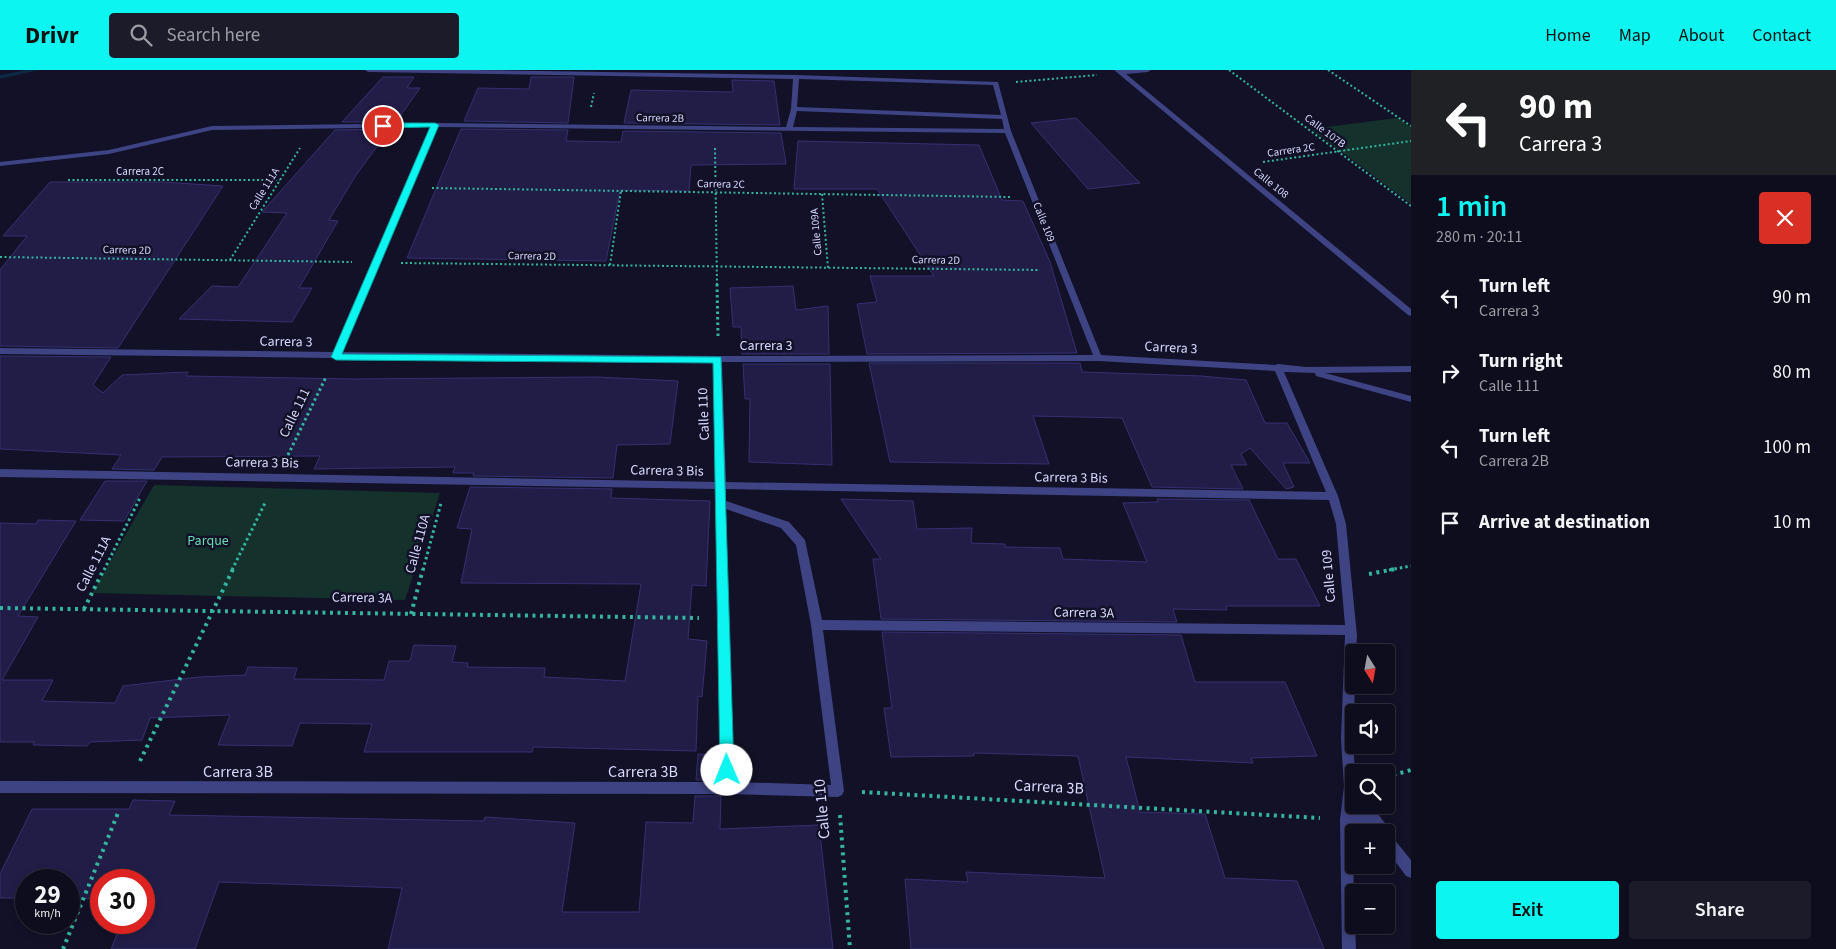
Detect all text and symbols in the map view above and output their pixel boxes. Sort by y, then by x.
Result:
search box [109,13,459,58]
text: Drivr [25,18,79,53]
icon: search [127,21,155,49]
text: Search here [167,22,260,49]
text: Home [1545,23,1591,48]
text: Map [1619,23,1651,48]
text: About [1679,23,1724,48]
text: Contact [1752,23,1811,48]
text: 90 m [1519,82,1593,132]
icon: left [1436,90,1501,155]
pin [362,105,404,147]
street label: Carrera 2B [636,110,685,126]
street label: Calle 107B [1301,111,1349,152]
icon: arrive [369,112,397,140]
text: Carrera 3 [1519,128,1602,160]
street label: Carrera 2C [1266,139,1316,161]
street label: Carrera 2C [116,164,164,179]
street label: Calle 108 [1250,164,1292,202]
street label: Calle 111A [245,165,283,213]
street label: Carrera 2C [697,176,745,192]
text: 1 min [1436,185,1507,228]
button: close [1759,192,1811,244]
street label: Calle 109 [1029,200,1059,244]
street label: Calle 109A [806,208,826,256]
text: 280 m · 20:11 [1436,226,1523,248]
street label: Carrera 2D [103,242,152,258]
street label: Carrera 2D [508,248,557,264]
street label: Carrera 2D [912,252,961,268]
text: Turn left [1479,273,1550,300]
icon: left [1436,284,1464,312]
text: 90 m [1773,284,1811,311]
text: Carrera 3 [1479,300,1539,322]
street label: Carrera 3 [259,332,313,352]
street label: Carrera 3 [740,336,792,356]
street label: Carrera 3 [1144,337,1198,359]
text: Turn right [1479,348,1563,375]
icon: right [1436,359,1464,387]
text: 80 m [1773,359,1811,386]
text: Calle 111 [1479,375,1539,397]
street label: Calle 111 [274,385,316,441]
street label: Calle 110 [693,387,715,441]
text: Turn left [1479,423,1550,450]
icon: left [1436,434,1464,462]
text: 100 m [1763,434,1811,461]
text: Carrera 2B [1479,450,1549,472]
street label: Carrera 3 Bis [225,452,299,474]
street label: Carrera 3 Bis [630,460,704,482]
street label: Carrera 3 Bis [1034,467,1108,489]
icon: arrive [1436,509,1464,537]
text: Arrive at destination [1479,509,1650,536]
text: 10 m [1773,509,1811,536]
street label: Calle 110A [401,512,436,576]
park label: Parque [187,531,229,551]
street label: Calle 111A [71,532,117,595]
street label: Calle 109 [1317,549,1341,603]
street label: Carrera 3A [332,587,393,609]
street label: Carrera 3A [1054,602,1115,624]
north arrow [1345,644,1395,694]
map controls [1345,644,1395,934]
button: sound [1345,704,1395,754]
position arrow [700,743,752,795]
street label: Carrera 3B [203,761,273,783]
street label: Carrera 3B [608,761,678,783]
button: search [1345,764,1395,814]
street label: Carrera 3B [1014,774,1084,800]
street label: Calle 110 [808,778,836,840]
button: + [1345,824,1395,874]
speed limit sign: 30 [90,869,155,934]
text: 29 [34,877,61,913]
button: Exit [1436,881,1619,939]
button: Share [1629,881,1811,939]
button: − [1345,884,1395,934]
text: km/h [34,905,61,922]

